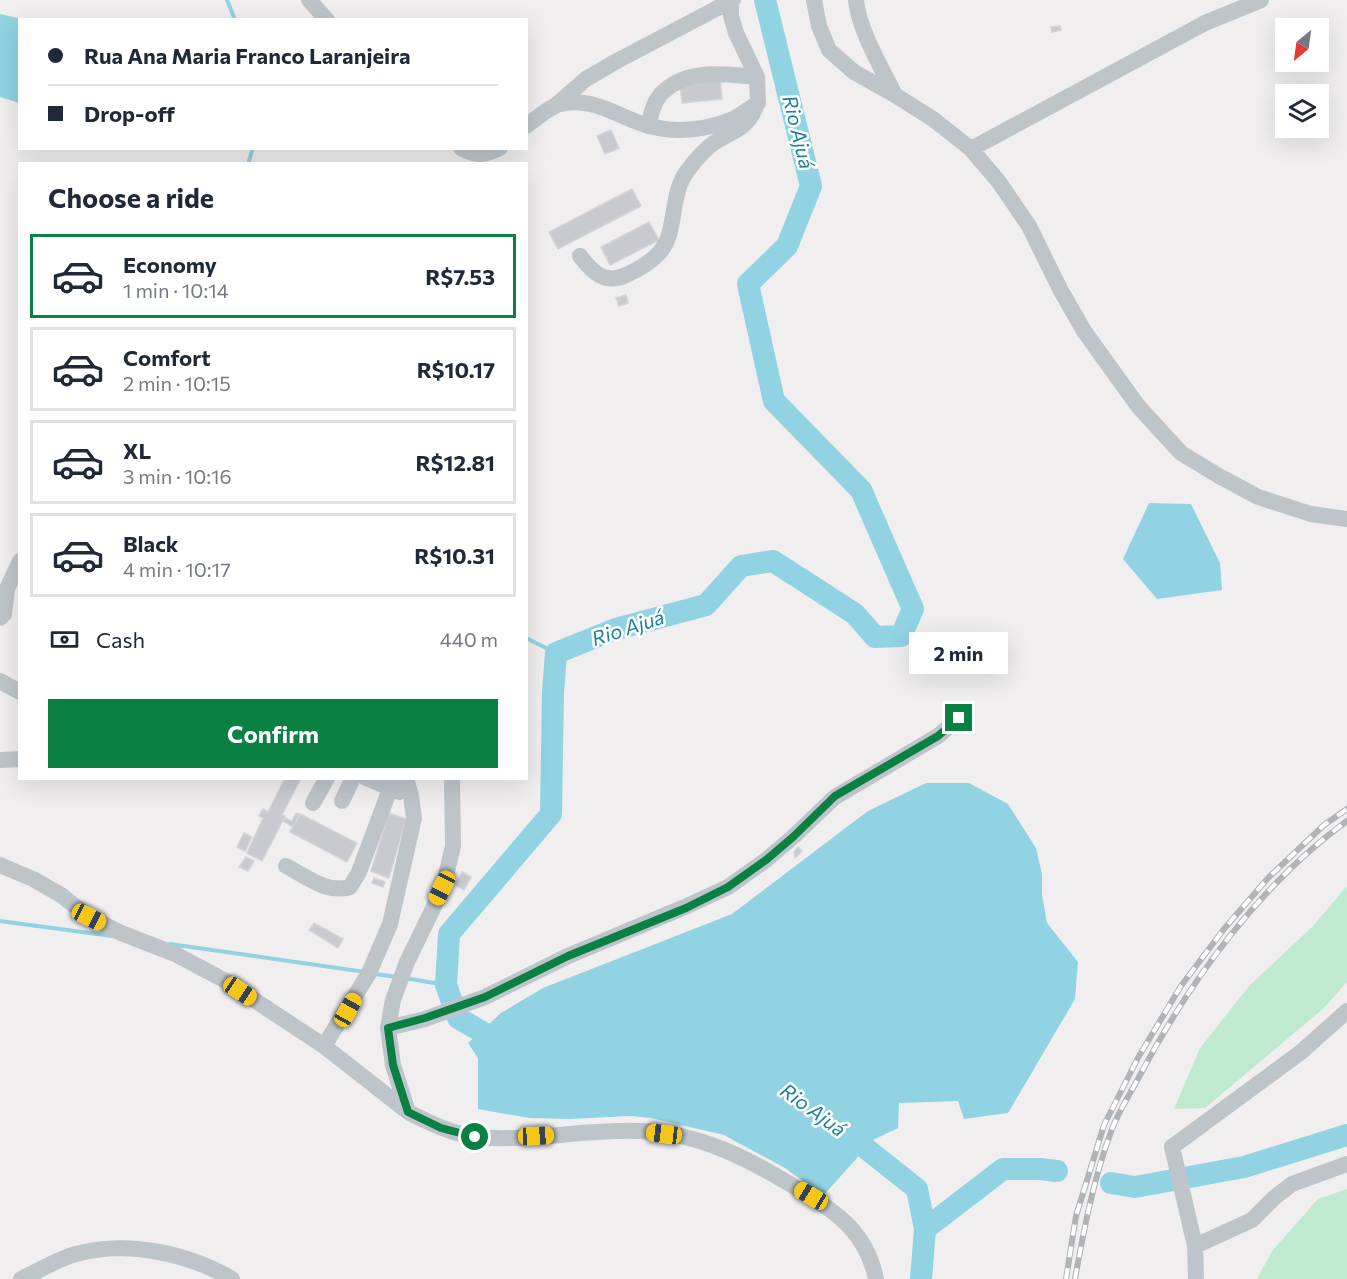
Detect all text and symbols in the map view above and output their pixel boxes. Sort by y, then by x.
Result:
north arrow [1275,18,1329,72]
map controls [1275,18,1329,138]
text: Rua Ana Maria Franco Laranjeira [84,42,411,69]
button: layers [1275,84,1329,138]
water label: Rio Ajuá [778,93,820,172]
text: Drop-off [84,100,175,127]
text: Choose a ride [48,181,214,214]
icon: car [51,249,105,303]
text: Economy [123,251,217,278]
text: R$7.53 [425,263,495,290]
text: 1 min · 10:14 [123,278,229,302]
icon: car [51,342,105,396]
text: Comfort [123,344,211,371]
text: R$10.17 [417,356,495,383]
text: 2 min · 10:15 [123,371,231,395]
icon: car [51,435,105,489]
text: XL [123,437,151,464]
text: R$12.81 [416,449,495,476]
text: 3 min · 10:16 [123,464,232,488]
icon: car [51,528,105,582]
text: Black [123,530,178,557]
text: R$10.31 [414,542,495,569]
text: 4 min · 10:17 [123,557,231,581]
water label: Rio Ajuá [588,604,668,650]
icon: cash [48,623,81,656]
text: Cash [96,626,145,653]
text: 440 m [440,627,498,651]
callout: 2 min [910,631,1008,673]
text: 2 min [934,641,983,665]
button: Confirm [48,699,498,768]
route end [945,704,972,731]
car [426,868,458,908]
car [69,901,109,933]
car [220,973,260,1009]
car [331,990,365,1030]
water label: Rio Ajuá [776,1078,851,1141]
route start [461,1123,488,1150]
car [645,1123,683,1145]
car [518,1126,554,1146]
car [791,1179,831,1213]

